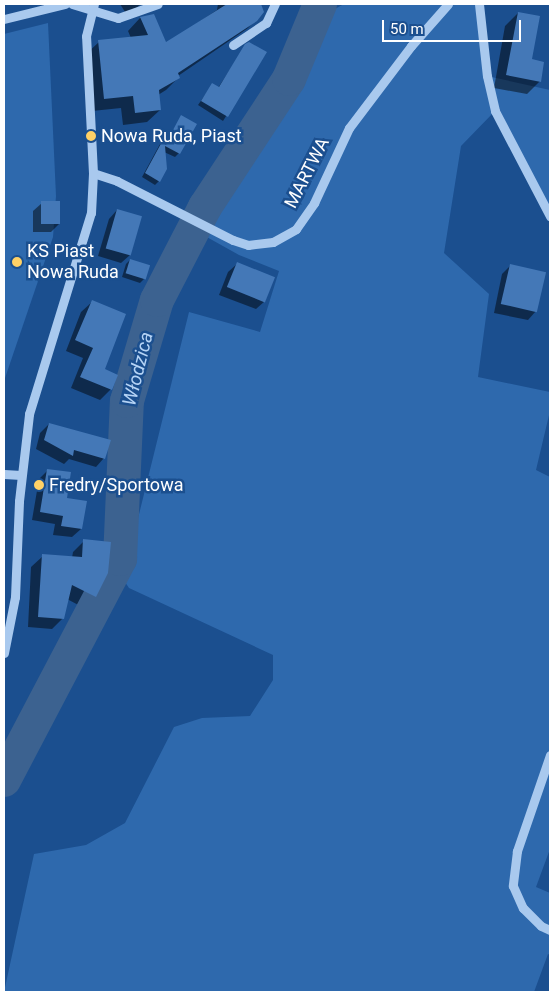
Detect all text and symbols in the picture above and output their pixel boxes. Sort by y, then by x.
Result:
scale bar [384,10,523,42]
text: 50 m [390,20,424,38]
place label: Nowa Ruda, Piast [101,125,242,147]
marker: Nowa Ruda, Piast [85,130,97,142]
street label: MARTWA [280,134,334,212]
place label: KS Piast Nowa Ruda [27,241,119,284]
marker: KS Piast Nowa Ruda [11,256,23,268]
water label: Włodzica [118,330,158,408]
place label: Fredry/Sportowa [49,474,183,496]
marker: Fredry/Sportowa [33,479,45,491]

